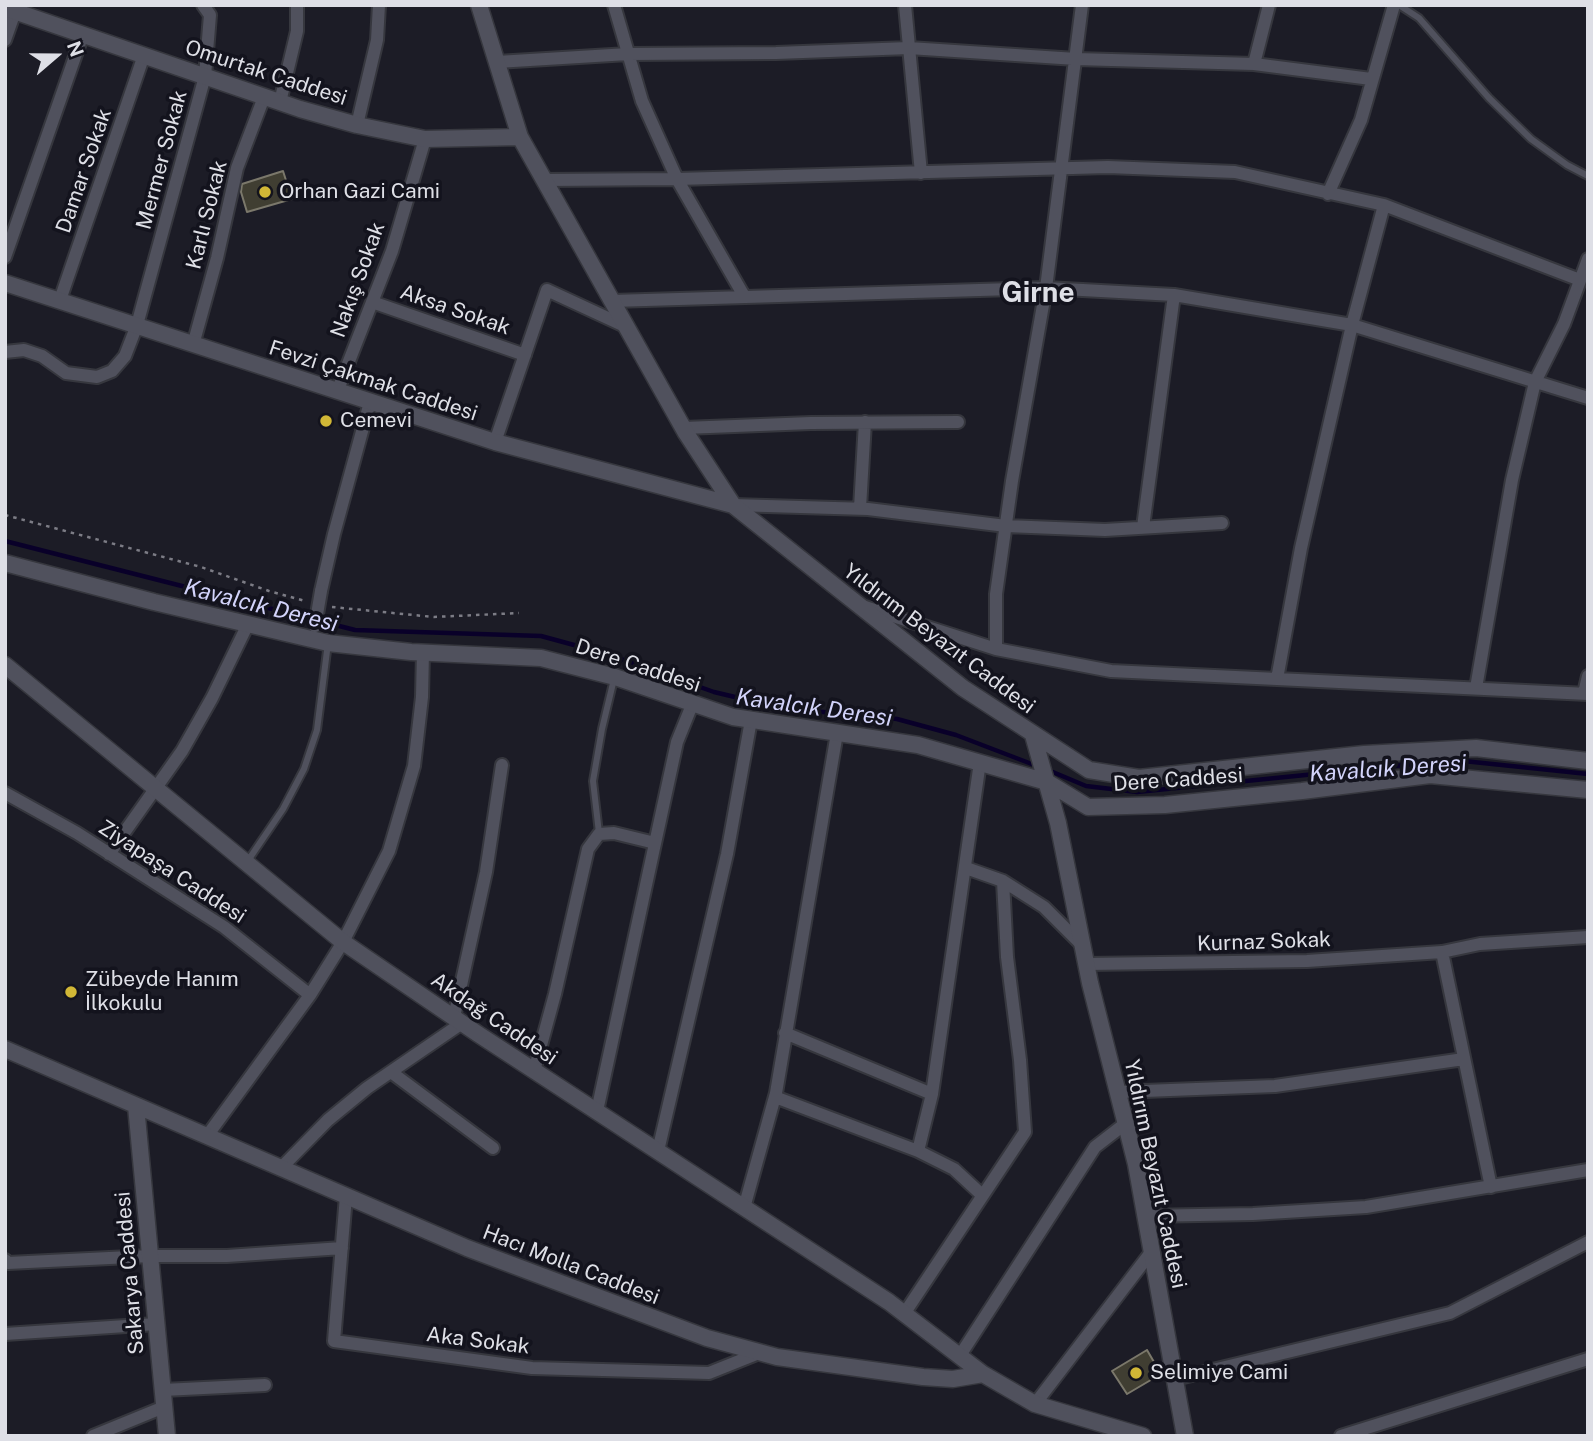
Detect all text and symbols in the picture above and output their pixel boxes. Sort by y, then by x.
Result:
north arrow [21,21,91,91]
street label: Omurtak Caddesi [182,35,350,111]
text: N [63,38,89,60]
street label: Mermer Sokak [131,88,193,232]
street label: Damar Sokak [51,105,117,237]
street label: Karlı Sokak [181,158,233,272]
place label: Orhan Gazi Cami [279,179,440,205]
marker: Orhan Gazi Cami [257,184,273,200]
street label: Nakış Sokak [325,219,391,341]
district label: Girne [1001,276,1075,310]
street label: Aksa Sokak [397,279,513,341]
street label: Fevzi Çakmak Caddesi [266,335,480,427]
place label: Cemevi [340,408,412,434]
marker: Cemevi [318,413,334,429]
street label: Yıldırım Beyazıt Caddesi [838,559,1040,719]
water label: Kavalcık Deresi [181,574,341,638]
street label: Dere Caddesi [572,634,704,698]
water label: Kavalcık Deresi [734,683,894,733]
water label: Kavalcık Deresi [1308,750,1468,788]
street label: Dere Caddesi [1112,763,1244,797]
street label: Ziyapaşa Caddesi [94,815,250,929]
street label: Kurnaz Sokak [1197,927,1331,957]
place label: Zübeyde Hanım İlkokulu [85,967,239,1017]
street label: Akdağ Caddesi [426,967,562,1071]
marker: Zübeyde Hanım İlkokulu [63,984,79,1000]
street label: Yıldırım Beyazıt Caddesi [1118,1057,1192,1291]
street label: Sakarya Caddesi [110,1190,150,1356]
street label: Hacı Molla Caddesi [479,1220,663,1310]
street label: Aka Sokak [425,1322,531,1360]
place label: Selimiye Cami [1150,1360,1288,1386]
marker: Selimiye Cami [1128,1365,1144,1381]

